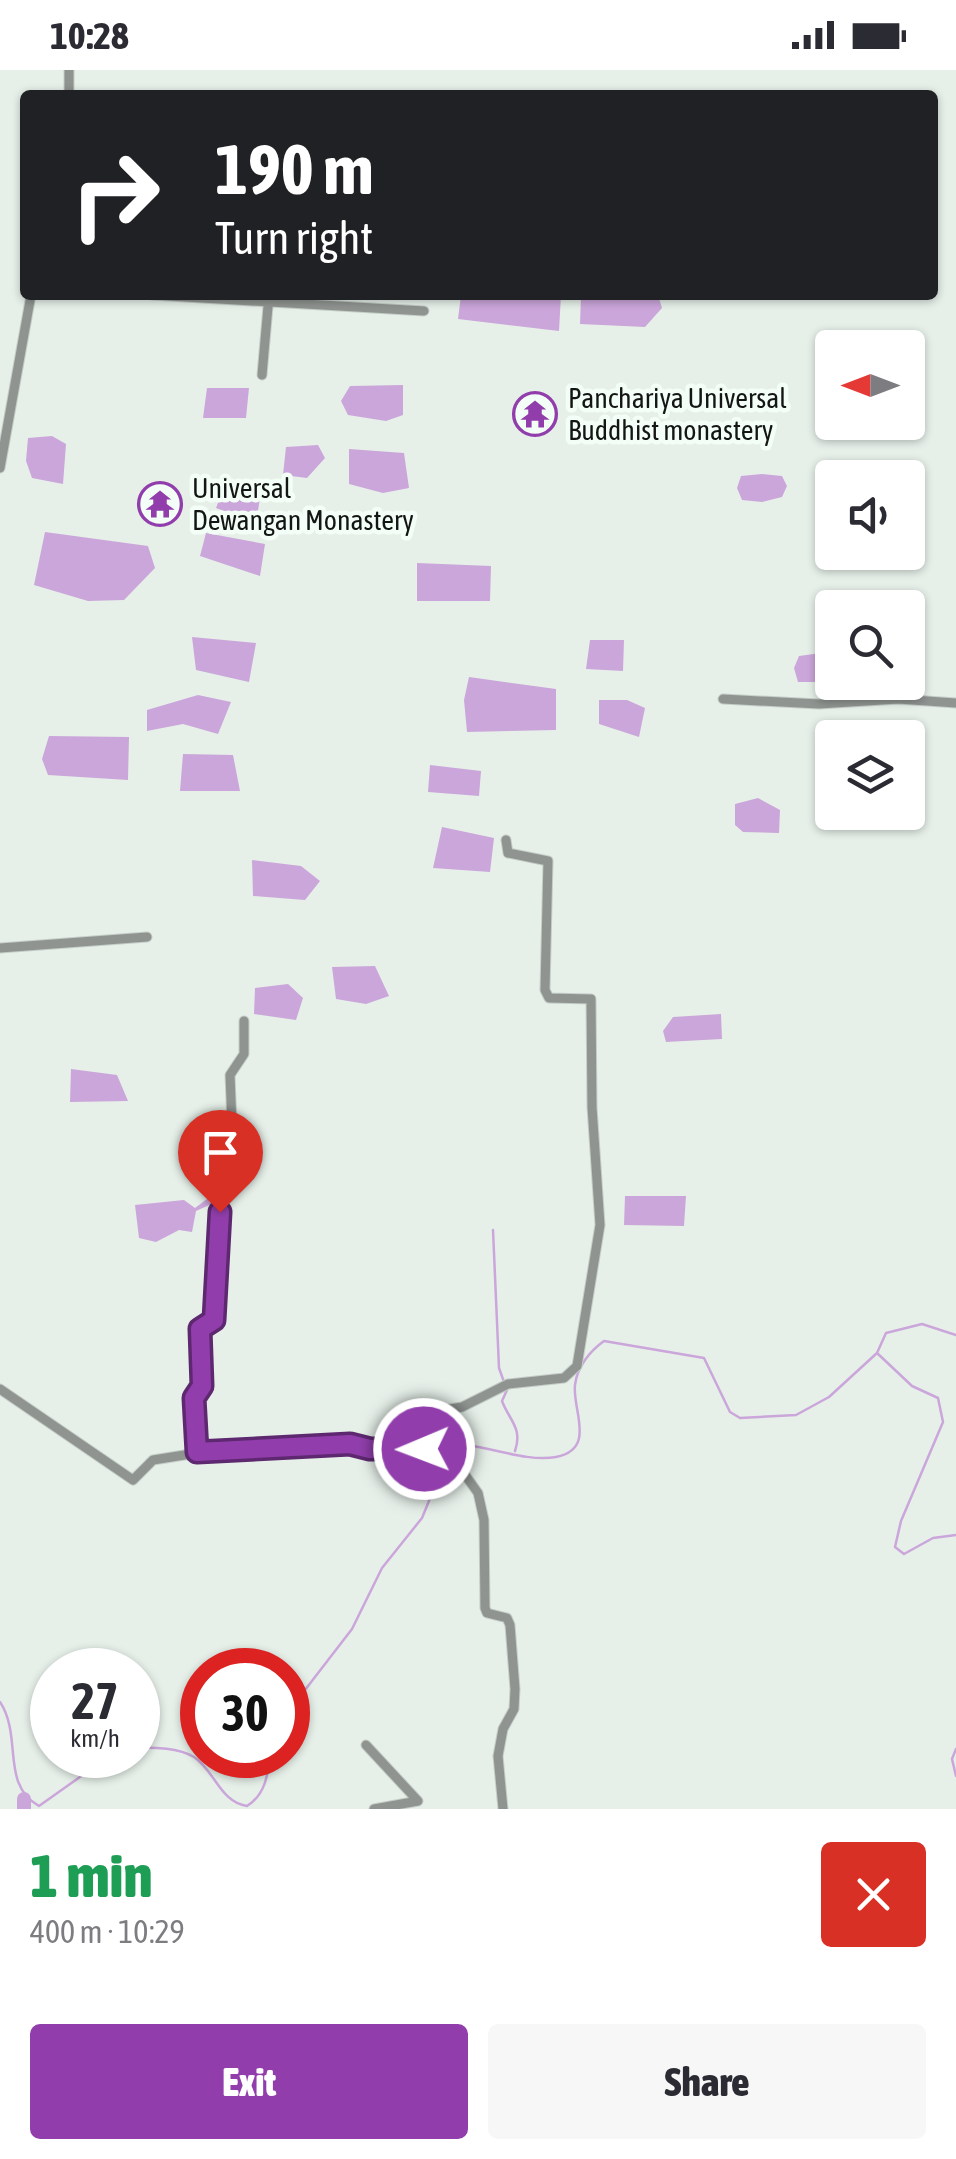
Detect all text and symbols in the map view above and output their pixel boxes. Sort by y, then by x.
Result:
text: 10:28 [50,14,129,57]
text: 190 m [215,129,374,209]
icon: right [50,130,180,260]
text: Turn right [215,212,373,264]
north arrow [815,330,925,440]
map controls [815,330,925,830]
place label: Panchariya Universal Buddhist monastery [568,382,787,446]
temple icon: Panchariya Universal Buddhist monastery [512,391,558,437]
button: sound [815,460,925,570]
place label: Universal Dewangan Monastery [192,472,414,536]
temple icon: Universal Dewangan Monastery [137,481,183,527]
button: search [815,590,925,700]
button: layers [815,720,925,830]
pin [178,1110,263,1213]
icon: arrive [193,1125,248,1180]
position arrow [372,1397,476,1501]
speed limit sign: 30 [180,1648,310,1778]
text: 27 [71,1672,118,1730]
text: km/h [70,1724,120,1752]
text: 1 min [30,1841,153,1910]
button: close [821,1842,926,1947]
text: 400 m · 10:29 [30,1913,185,1950]
button: Exit [30,2024,468,2139]
button: Share [488,2024,926,2139]

